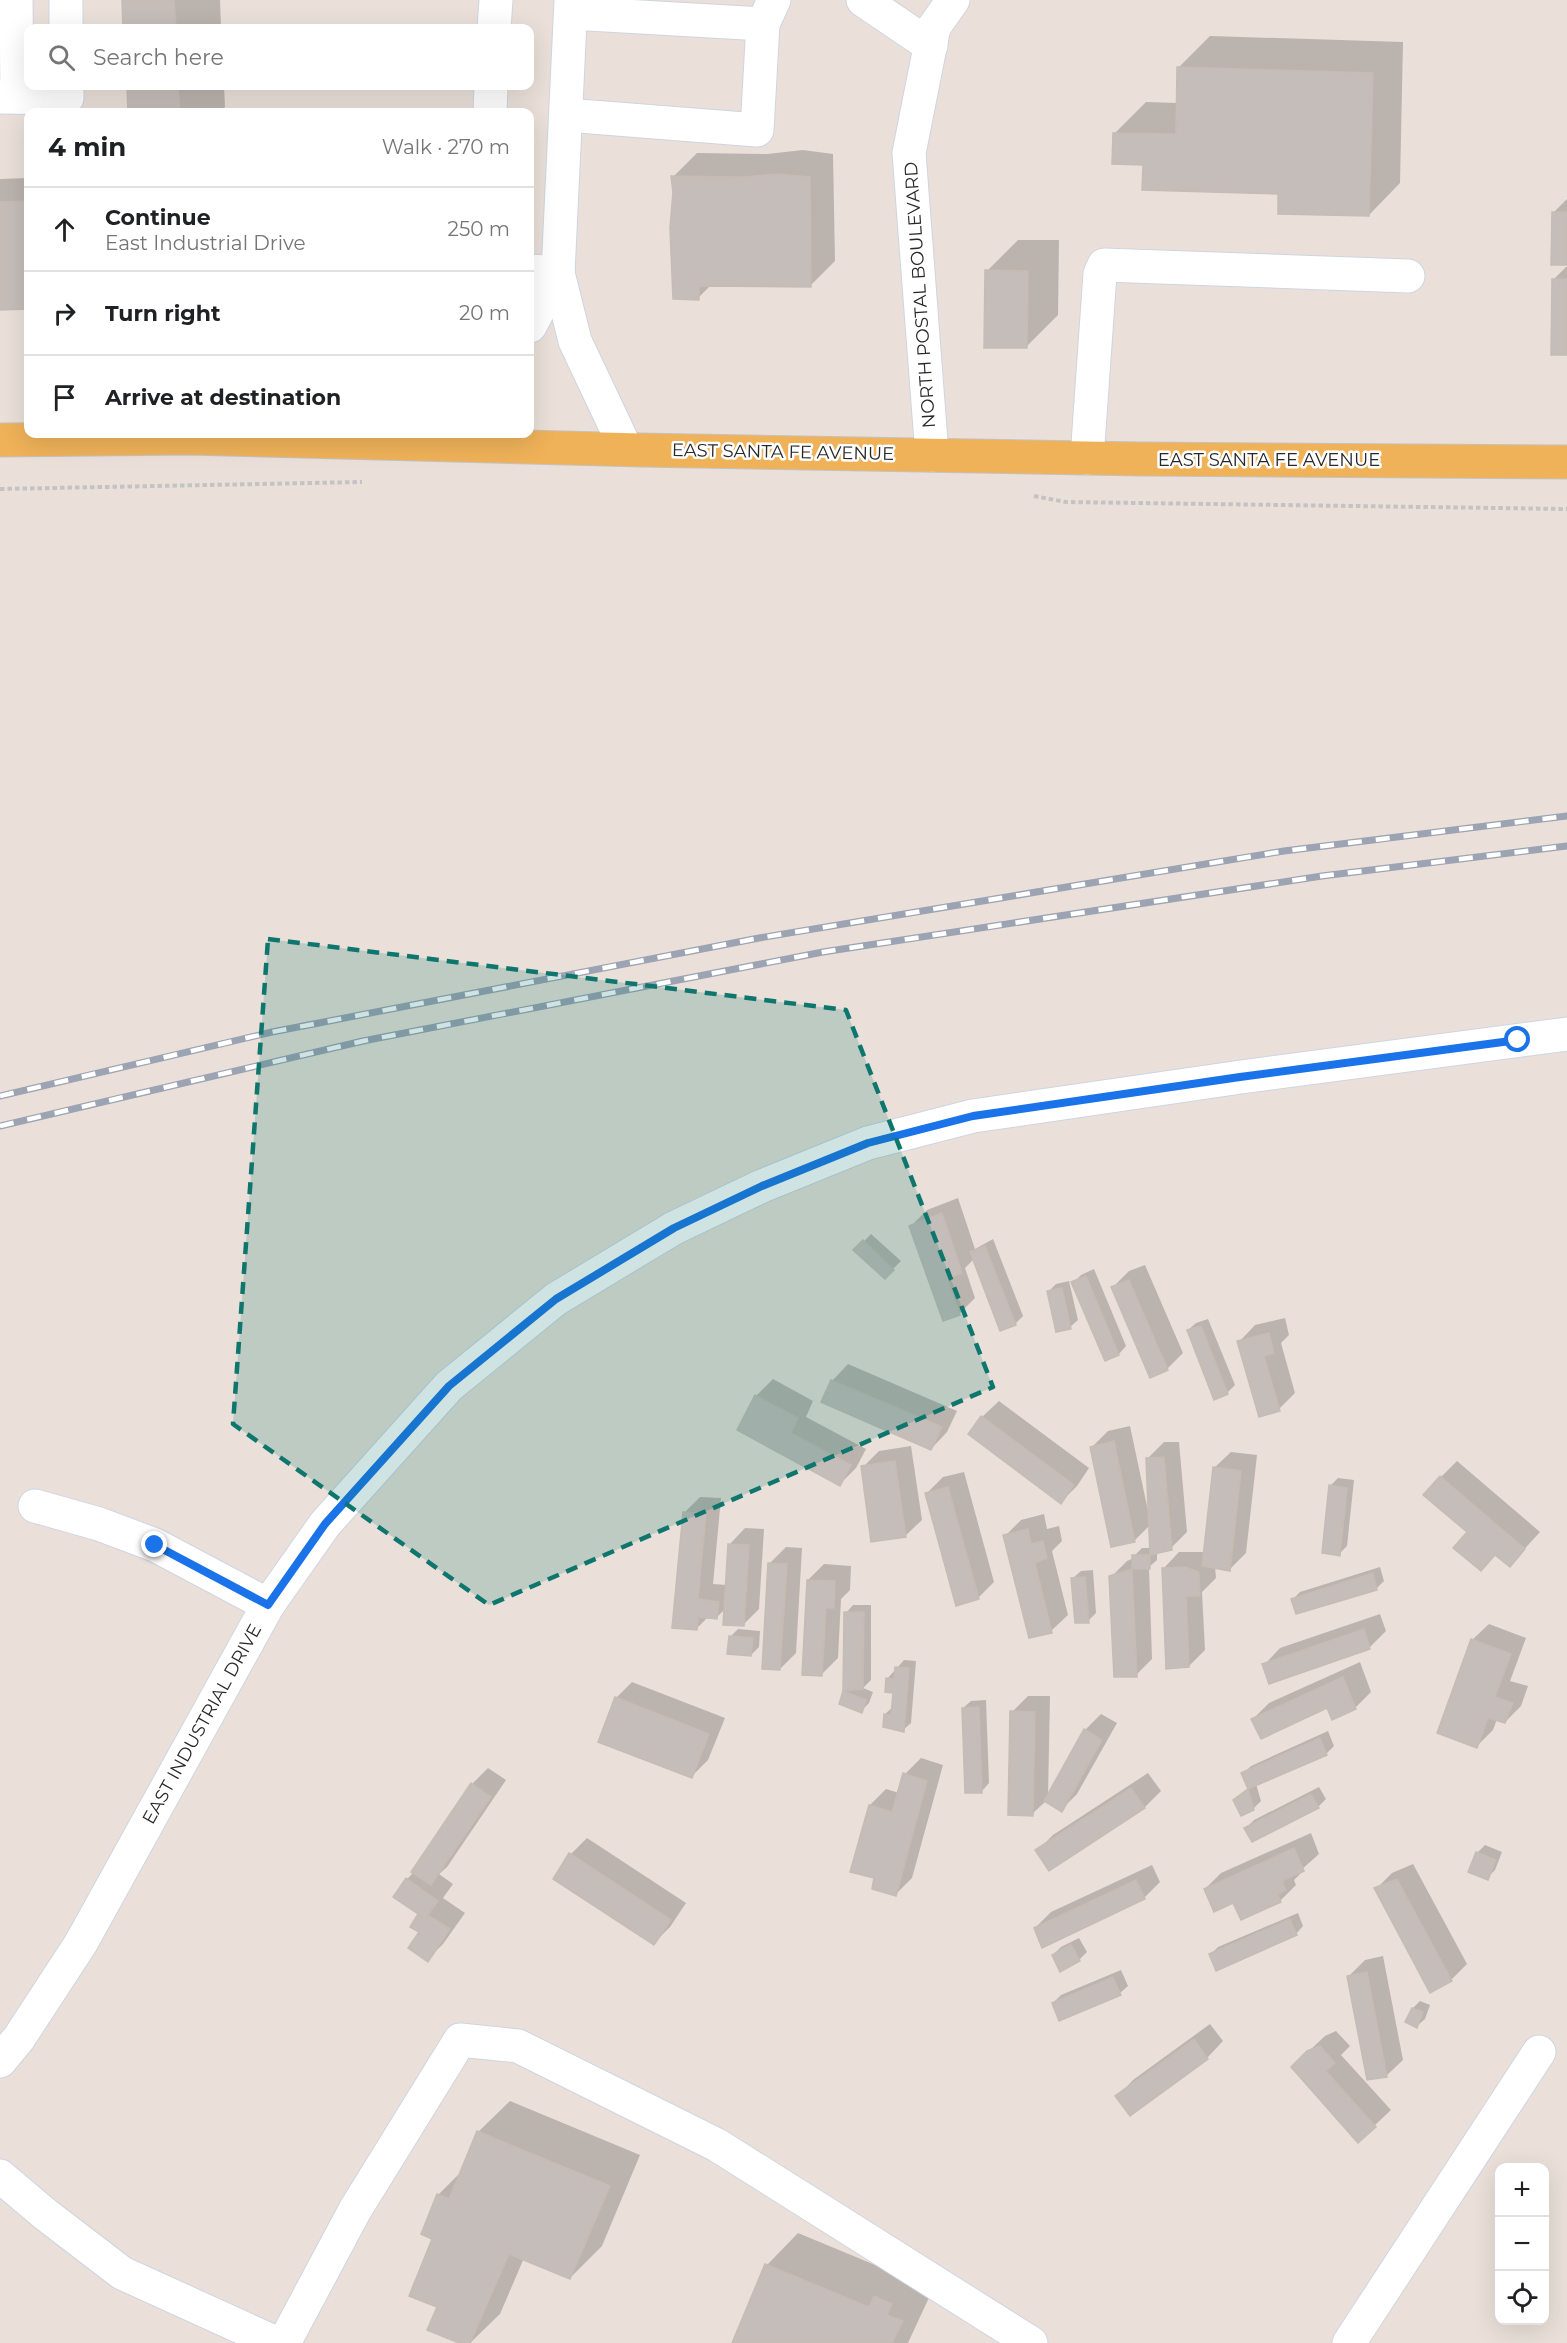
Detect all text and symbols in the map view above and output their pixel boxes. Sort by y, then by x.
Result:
search box [24,24,534,90]
icon: search [45,41,78,74]
text: Search here [93,44,224,71]
text: 4 min [48,131,126,163]
text: Walk · 270 m [382,135,510,159]
street label: NORTH POSTAL BOULEVARD [900,161,940,429]
text: Continue [105,204,211,231]
icon: ahead [48,213,81,246]
text: 250 m [448,217,510,241]
text: East Industrial Drive [105,231,306,255]
icon: right [48,297,81,330]
text: Turn right [105,300,220,327]
text: 20 m [459,301,510,325]
icon: arrive [48,381,81,414]
text: Arrive at destination [105,384,341,411]
street label: EAST SANTA FE AVENUE [672,439,894,465]
street label: EAST SANTA FE AVENUE [1158,449,1380,471]
route start [1504,1026,1530,1052]
route end [141,1531,167,1557]
street label: EAST INDUSTRIAL DRIVE [138,1620,266,1828]
map controls [1495,2163,1549,2325]
button: + [1495,2163,1549,2217]
button: − [1495,2217,1549,2271]
button: locate [1495,2271,1549,2325]

